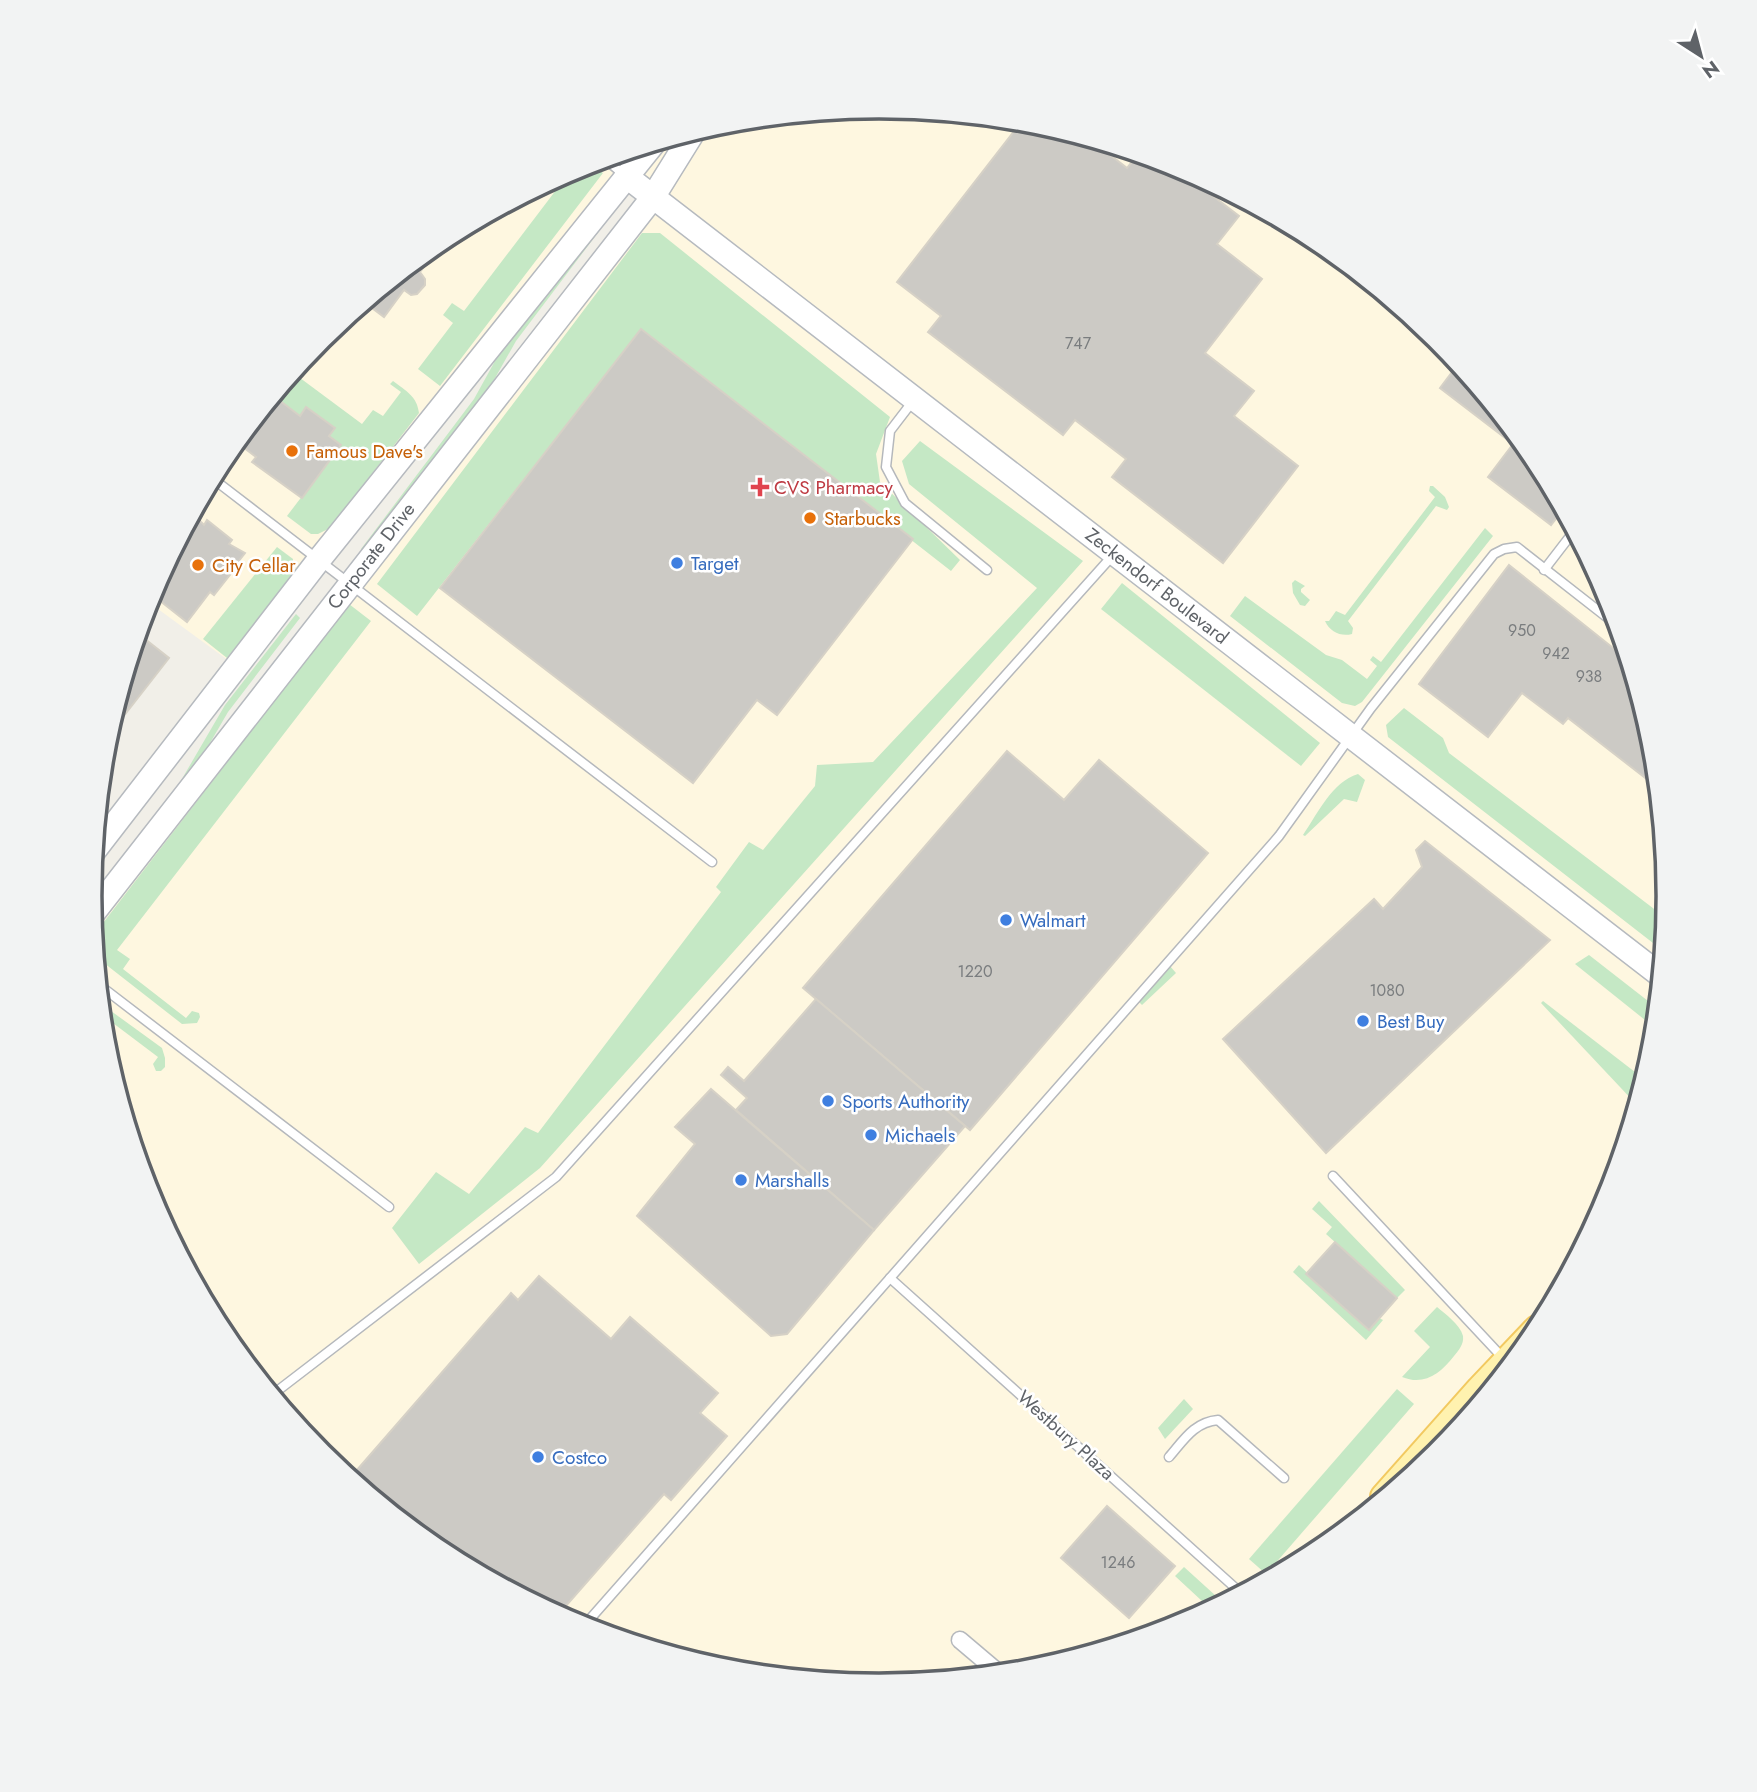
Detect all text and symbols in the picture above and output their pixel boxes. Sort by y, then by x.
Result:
north arrow [1666,21,1736,91]
text: N [1697,54,1725,85]
house number: 747 [1065,332,1092,355]
place label: Famous Dave's [306,438,423,465]
marker: Famous Dave's [284,443,300,459]
place label: CVS Pharmacy [774,474,893,501]
marker: CVS Pharmacy [752,479,768,495]
street label: Corporate Drive [321,497,421,615]
place label: Starbucks [824,505,901,532]
marker: Starbucks [802,510,818,526]
street label: Zeckendorf Boulevard [1080,521,1234,651]
place label: Target [691,550,739,577]
place label: City Cellar [212,552,296,579]
marker: Target [669,555,685,571]
marker: City Cellar [190,557,206,573]
house number: 950 [1508,619,1536,642]
house number: 942 [1542,642,1570,665]
house number: 938 [1576,665,1602,688]
place label: Walmart [1020,907,1086,934]
marker: Walmart [998,912,1014,928]
house number: 1220 [957,960,993,983]
house number: 1080 [1369,979,1405,1002]
place label: Best Buy [1377,1008,1445,1035]
marker: Best Buy [1355,1013,1371,1029]
place label: Sports Authority [842,1088,970,1115]
marker: Sports Authority [820,1093,836,1109]
place label: Michaels [885,1122,956,1149]
marker: Michaels [863,1127,879,1143]
place label: Marshalls [755,1167,830,1194]
marker: Marshalls [733,1172,749,1188]
street label: Westbury Plaza [1011,1384,1121,1486]
place label: Costco [552,1444,607,1471]
marker: Costco [530,1449,546,1465]
house number: 1246 [1101,1551,1135,1574]

